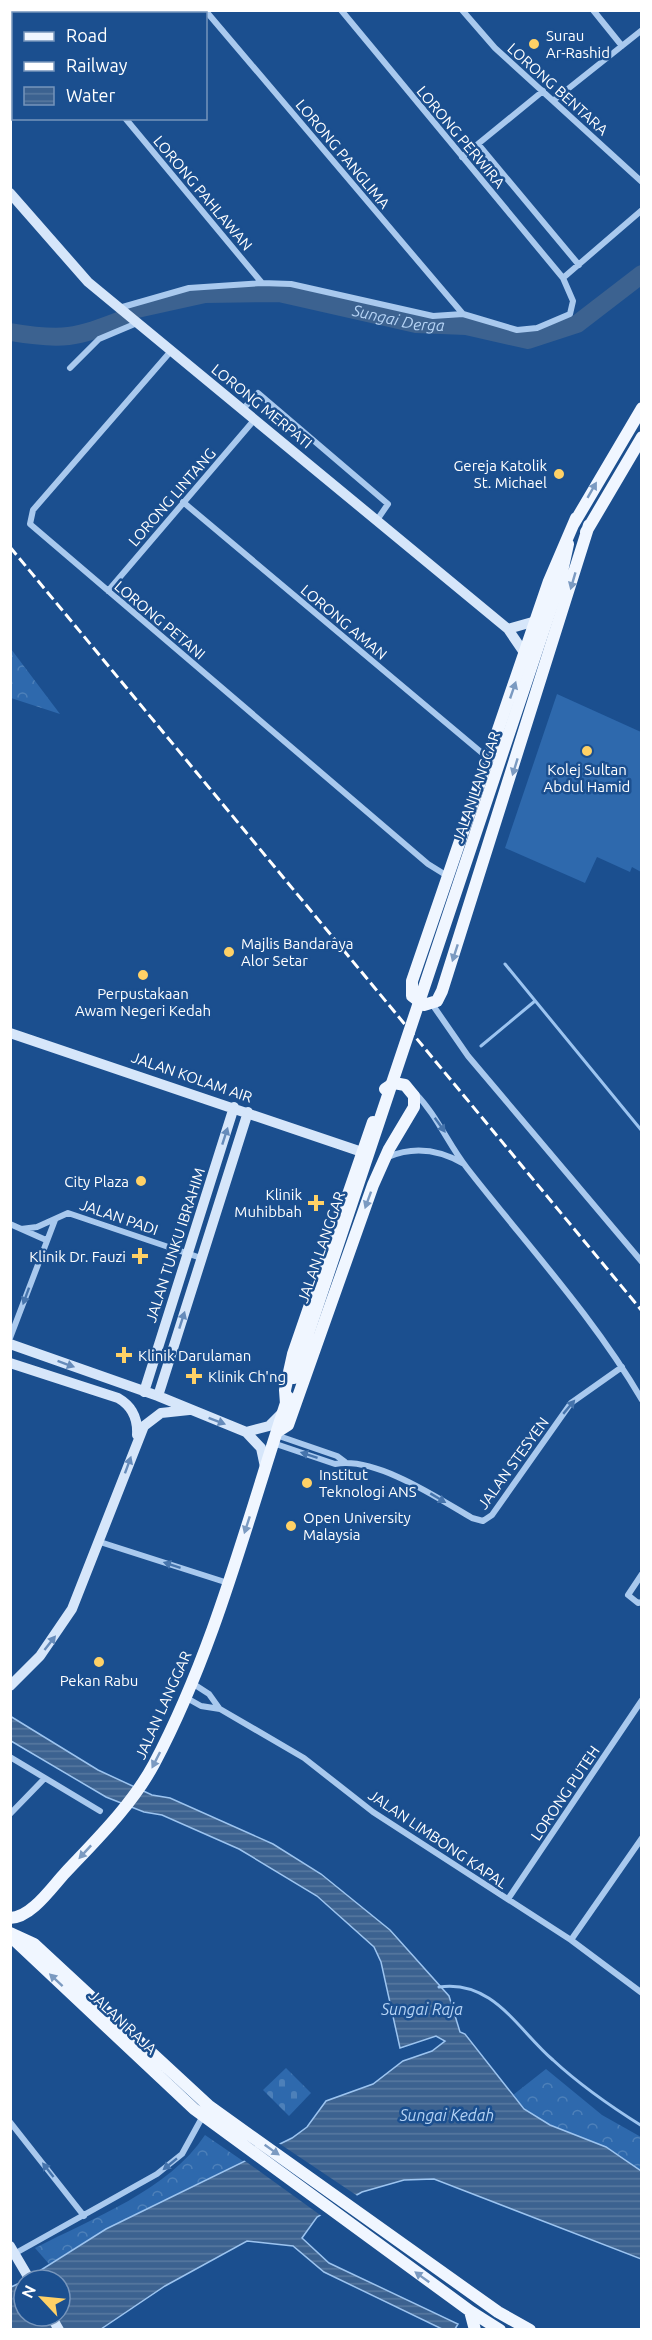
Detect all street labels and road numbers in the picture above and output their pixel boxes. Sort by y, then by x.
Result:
street label: LORONG BENTARA [504,39,612,139]
street label: LORONG PERWIRA [413,83,509,192]
street label: LORONG PANGLIMA [292,96,394,212]
street label: LORONG PAHLAWAN [150,132,256,254]
street label: LORONG MERPATI [208,360,316,452]
street label: LORONG LINTANG [125,445,219,549]
street label: LORONG PETANI [111,577,209,663]
street label: LORONG AMAN [298,581,390,663]
street label: JALAN LANGGAR [449,729,503,845]
street label: JALAN KOLAM AIR [129,1048,255,1106]
street label: JALAN TUNKU IBRAHIM [142,1166,208,1324]
street label: JALAN LANGGAR [294,1189,348,1305]
street label: JALAN PADI [78,1196,160,1238]
street label: JALAN STESYEN [474,1414,552,1512]
street label: JALAN LANGGAR [132,1648,194,1762]
street label: LORONG PUTEH [527,1743,603,1843]
street label: JALAN LIMBONG KAPAL [365,1786,511,1892]
street label: JALAN RAJA [86,1986,160,2058]

